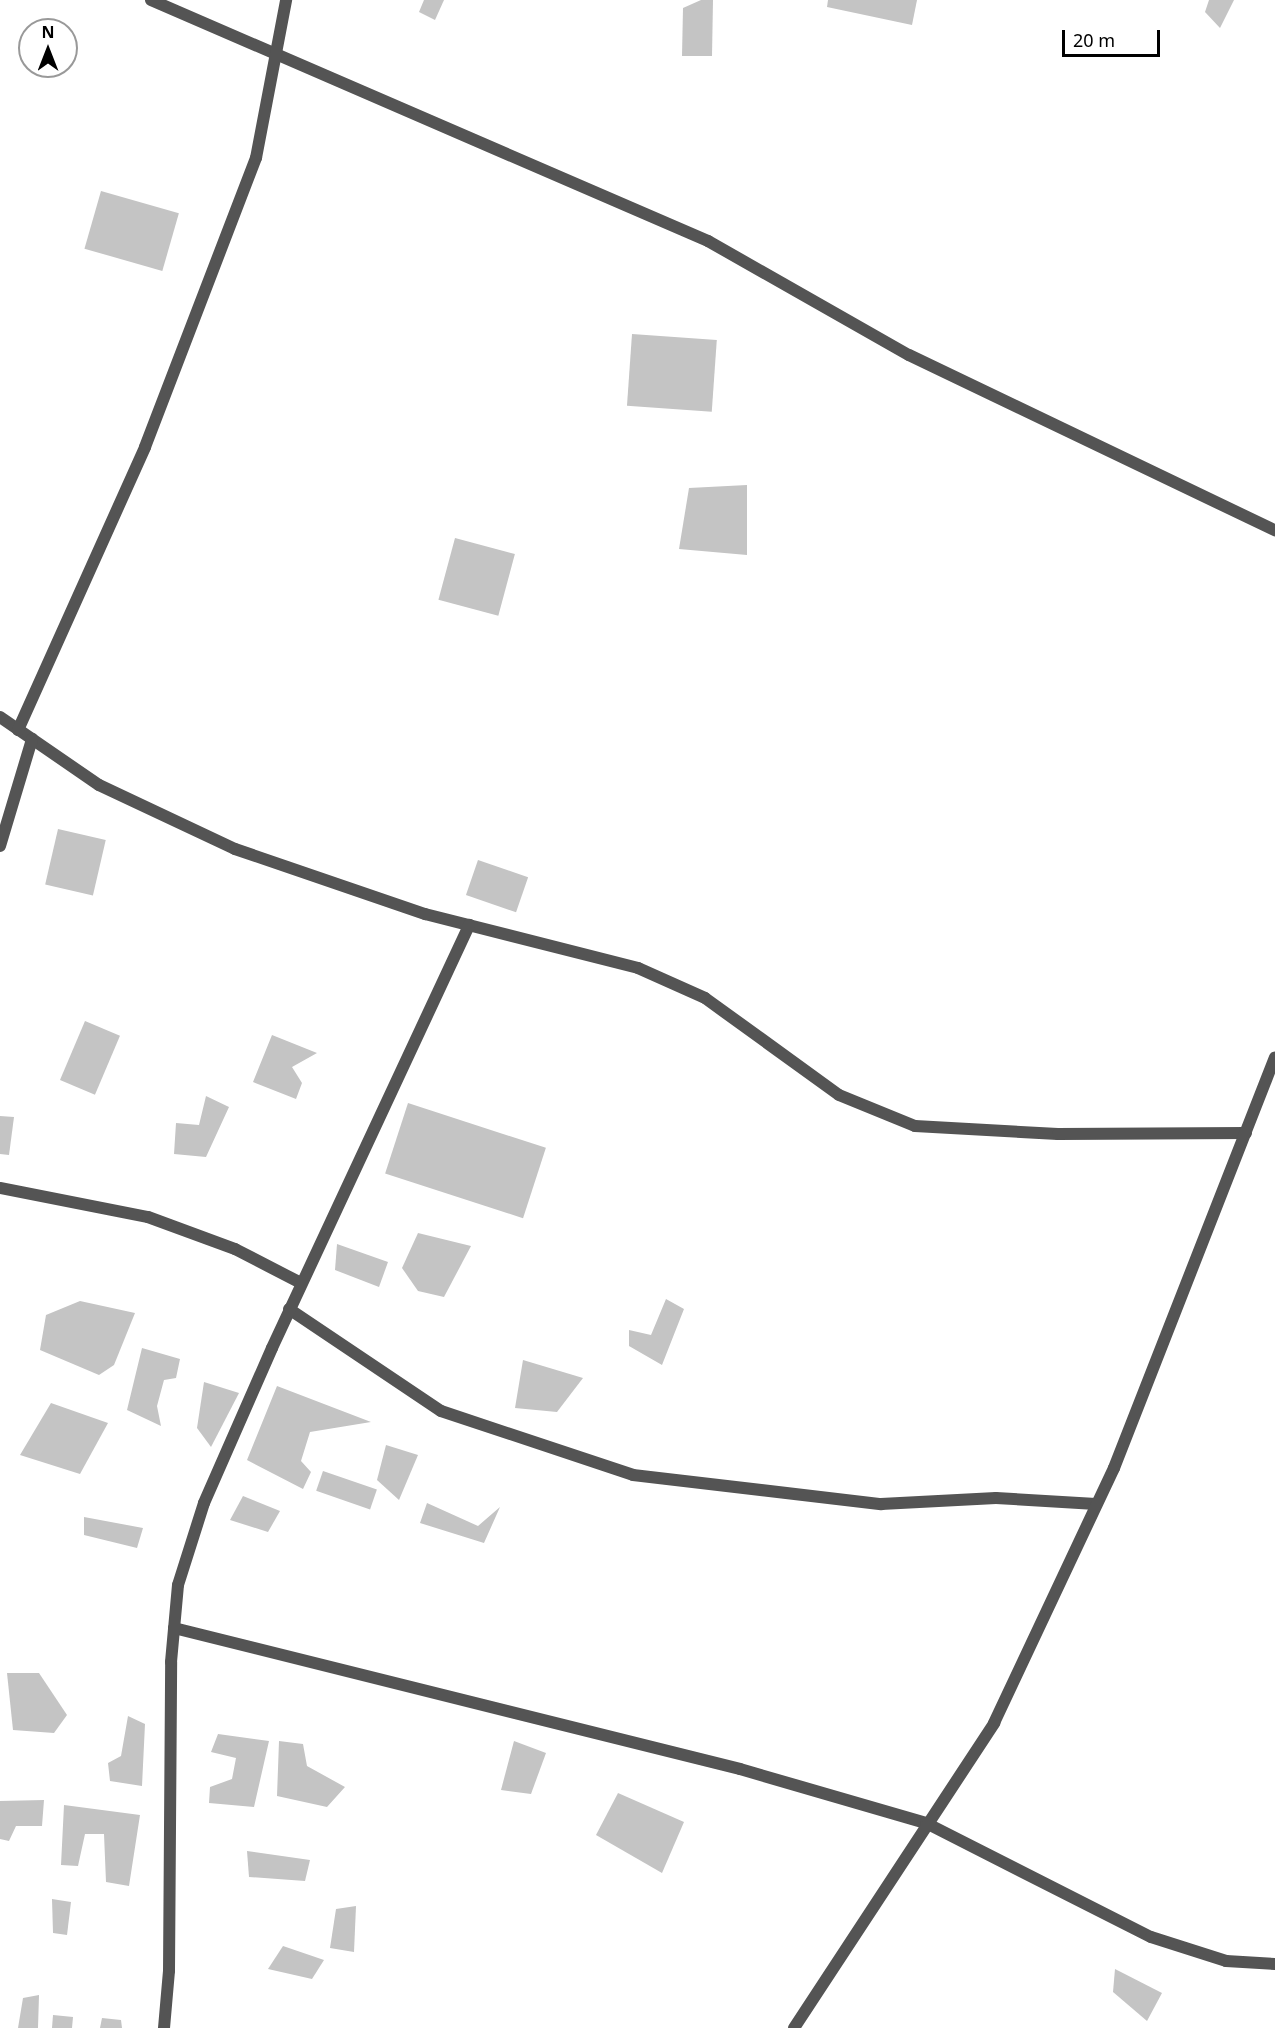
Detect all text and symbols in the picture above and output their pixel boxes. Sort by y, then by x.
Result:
north arrow [18,18,78,78]
scale bar [1065,18,1162,56]
text: N [41,21,55,43]
text: 20 m [1073,28,1115,52]

